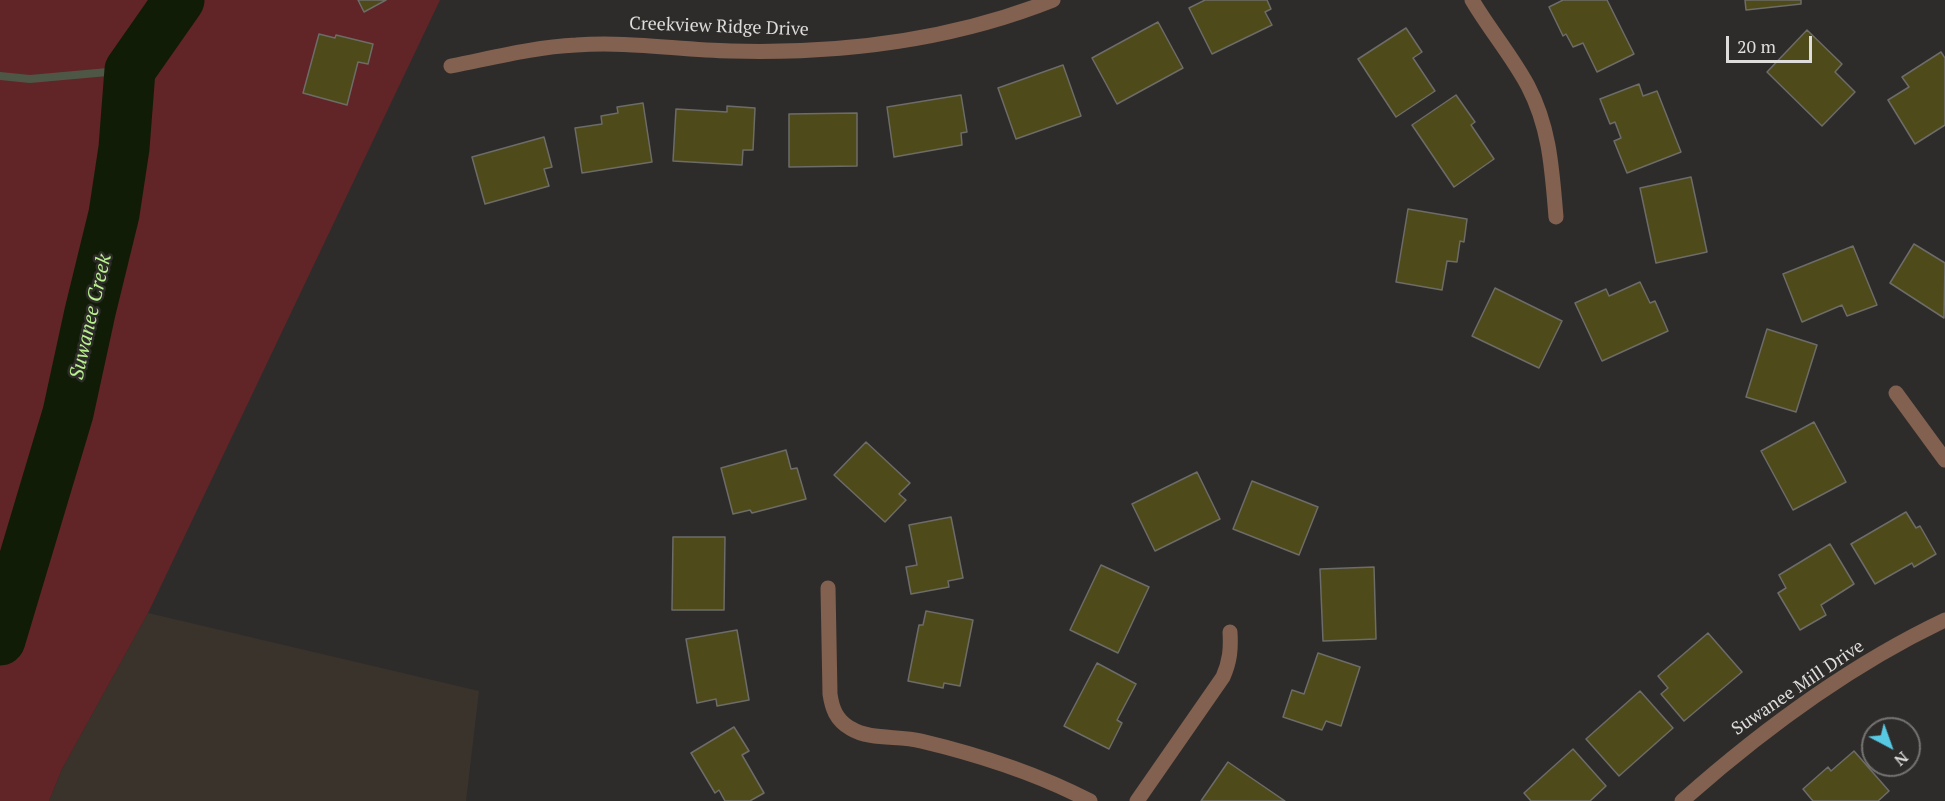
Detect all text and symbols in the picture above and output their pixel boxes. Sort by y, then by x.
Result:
street label: Creekview Ridge Drive [629,13,809,41]
scale bar [1729,24,1814,62]
text: 20 m [1737,34,1776,58]
water label: Suwanee Creek [65,252,117,382]
street label: Suwanee Mill Drive [1728,636,1868,740]
north arrow [1861,717,1921,777]
text: N [1890,747,1913,771]

